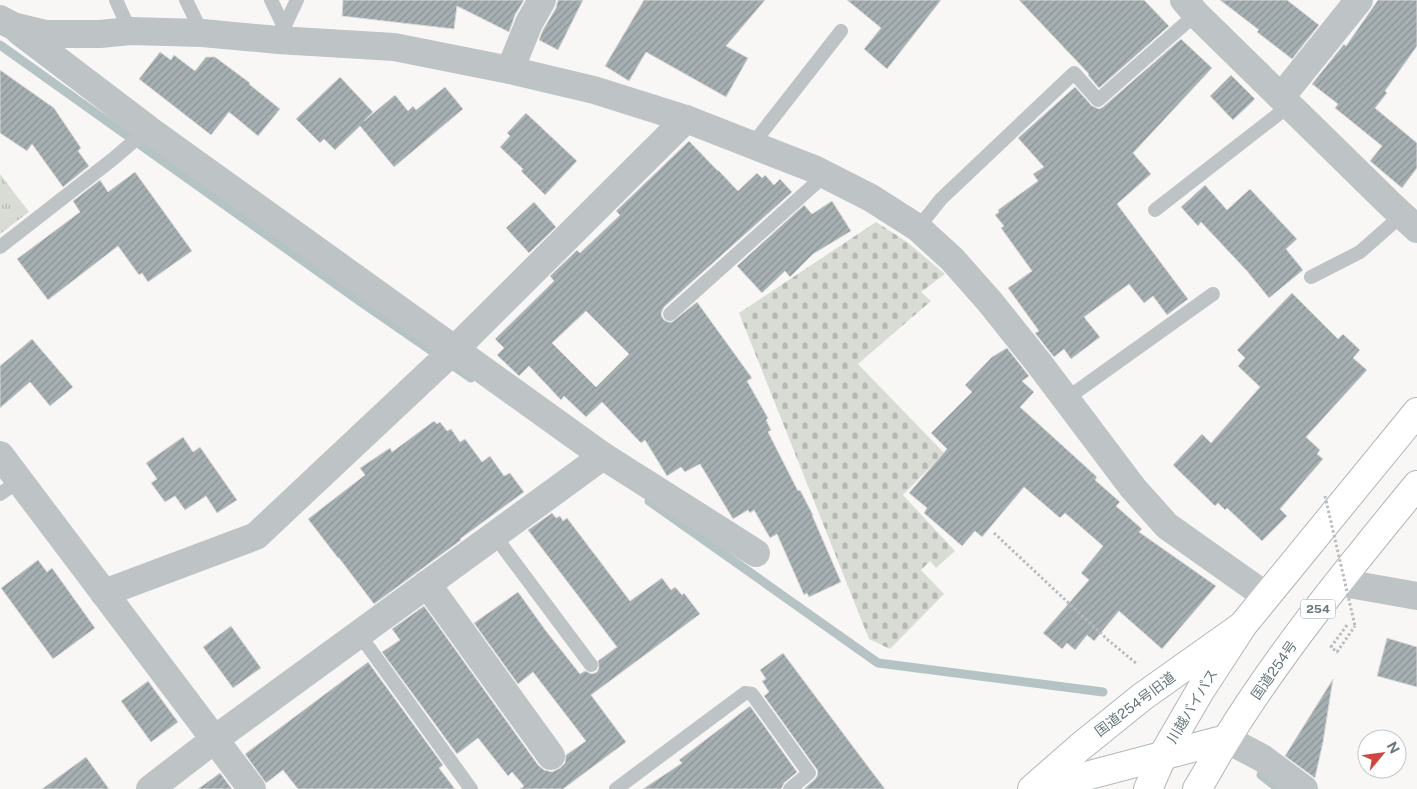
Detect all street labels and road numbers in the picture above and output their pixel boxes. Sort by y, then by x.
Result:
road number: 254 [1300,600,1336,618]
street label: 国道254号 [1248,638,1300,702]
street label: 川越バイパス [1164,666,1220,746]
street label: 国道254号旧道 [1092,669,1178,739]

